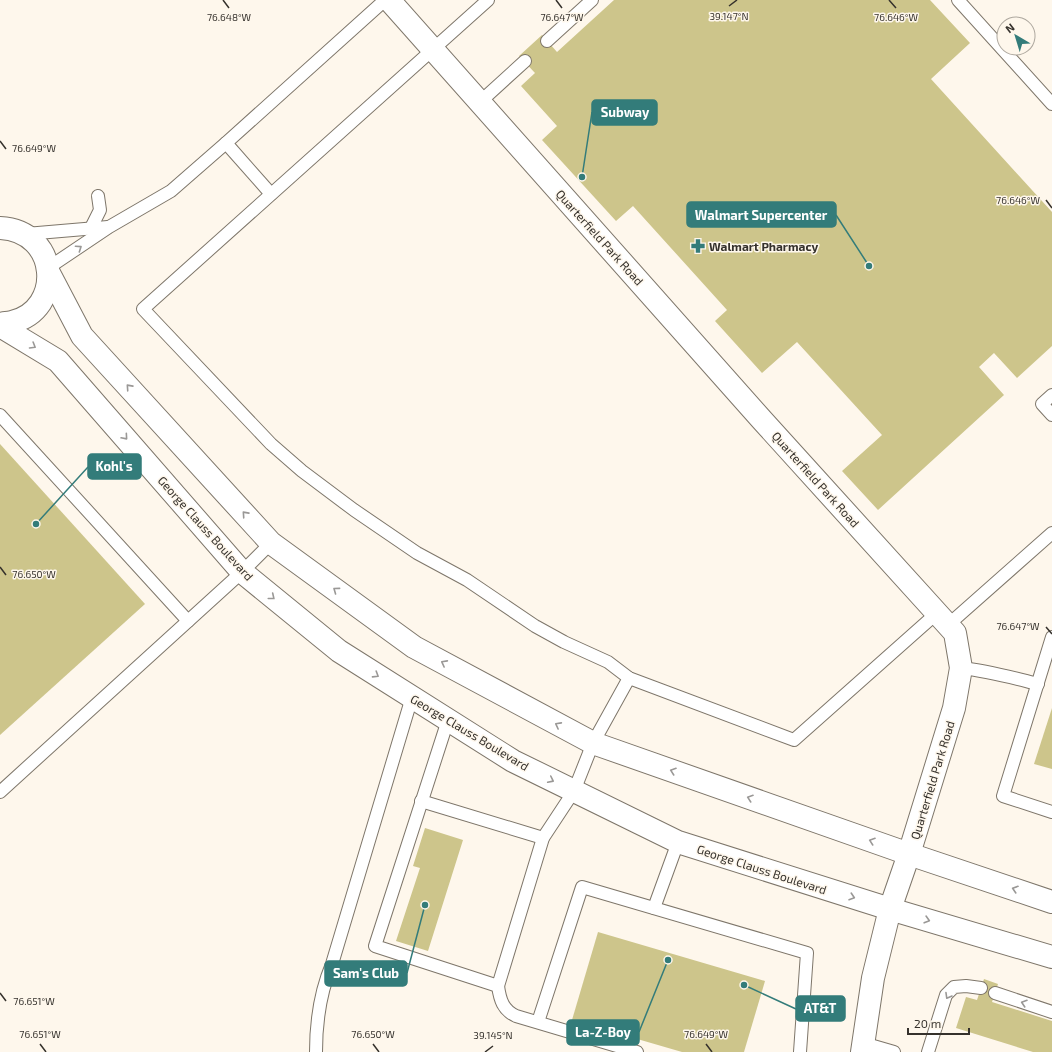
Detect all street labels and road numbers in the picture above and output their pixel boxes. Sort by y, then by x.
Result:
street label: Quarterfield Park Road [553,186,647,288]
street label: Quarterfield Park Road [769,428,863,530]
street label: George Clauss Boulevard [155,473,257,583]
street label: George Clauss Boulevard [408,691,532,773]
street label: Quarterfield Park Road [907,719,958,841]
street label: George Clauss Boulevard [695,841,829,897]

